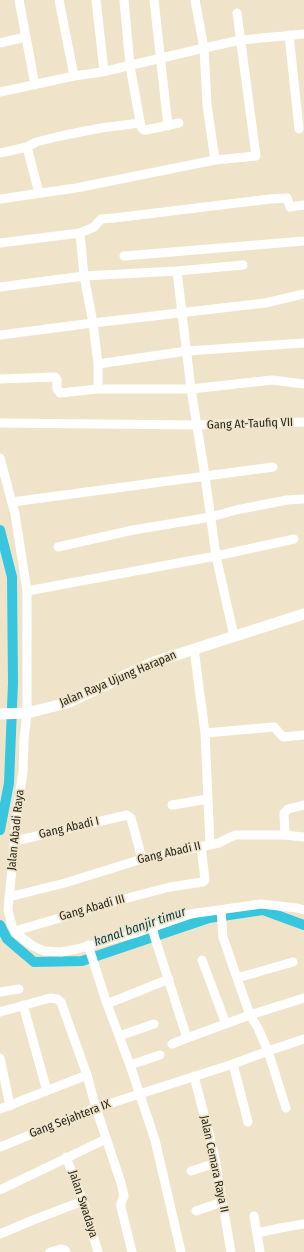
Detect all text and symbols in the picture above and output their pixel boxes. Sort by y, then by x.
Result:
street label: Gang At-Taufiq VII [207,415,293,433]
street label: Jalan Raya Ujung Harapan [57,648,179,710]
street label: Jalan Abadi Raya [5,789,27,871]
street label: Gang Abadi I [37,814,101,842]
street label: Gang Abadi II [136,839,202,867]
street label: Gang Abadi III [57,892,127,924]
water label: kanal banjir timur [92,904,188,950]
street label: Gang Sejahtera IX [27,1097,113,1141]
street label: Jalan Cemara Raya II [197,1114,231,1214]
street label: Jalan Swadaya [65,1169,101,1239]

